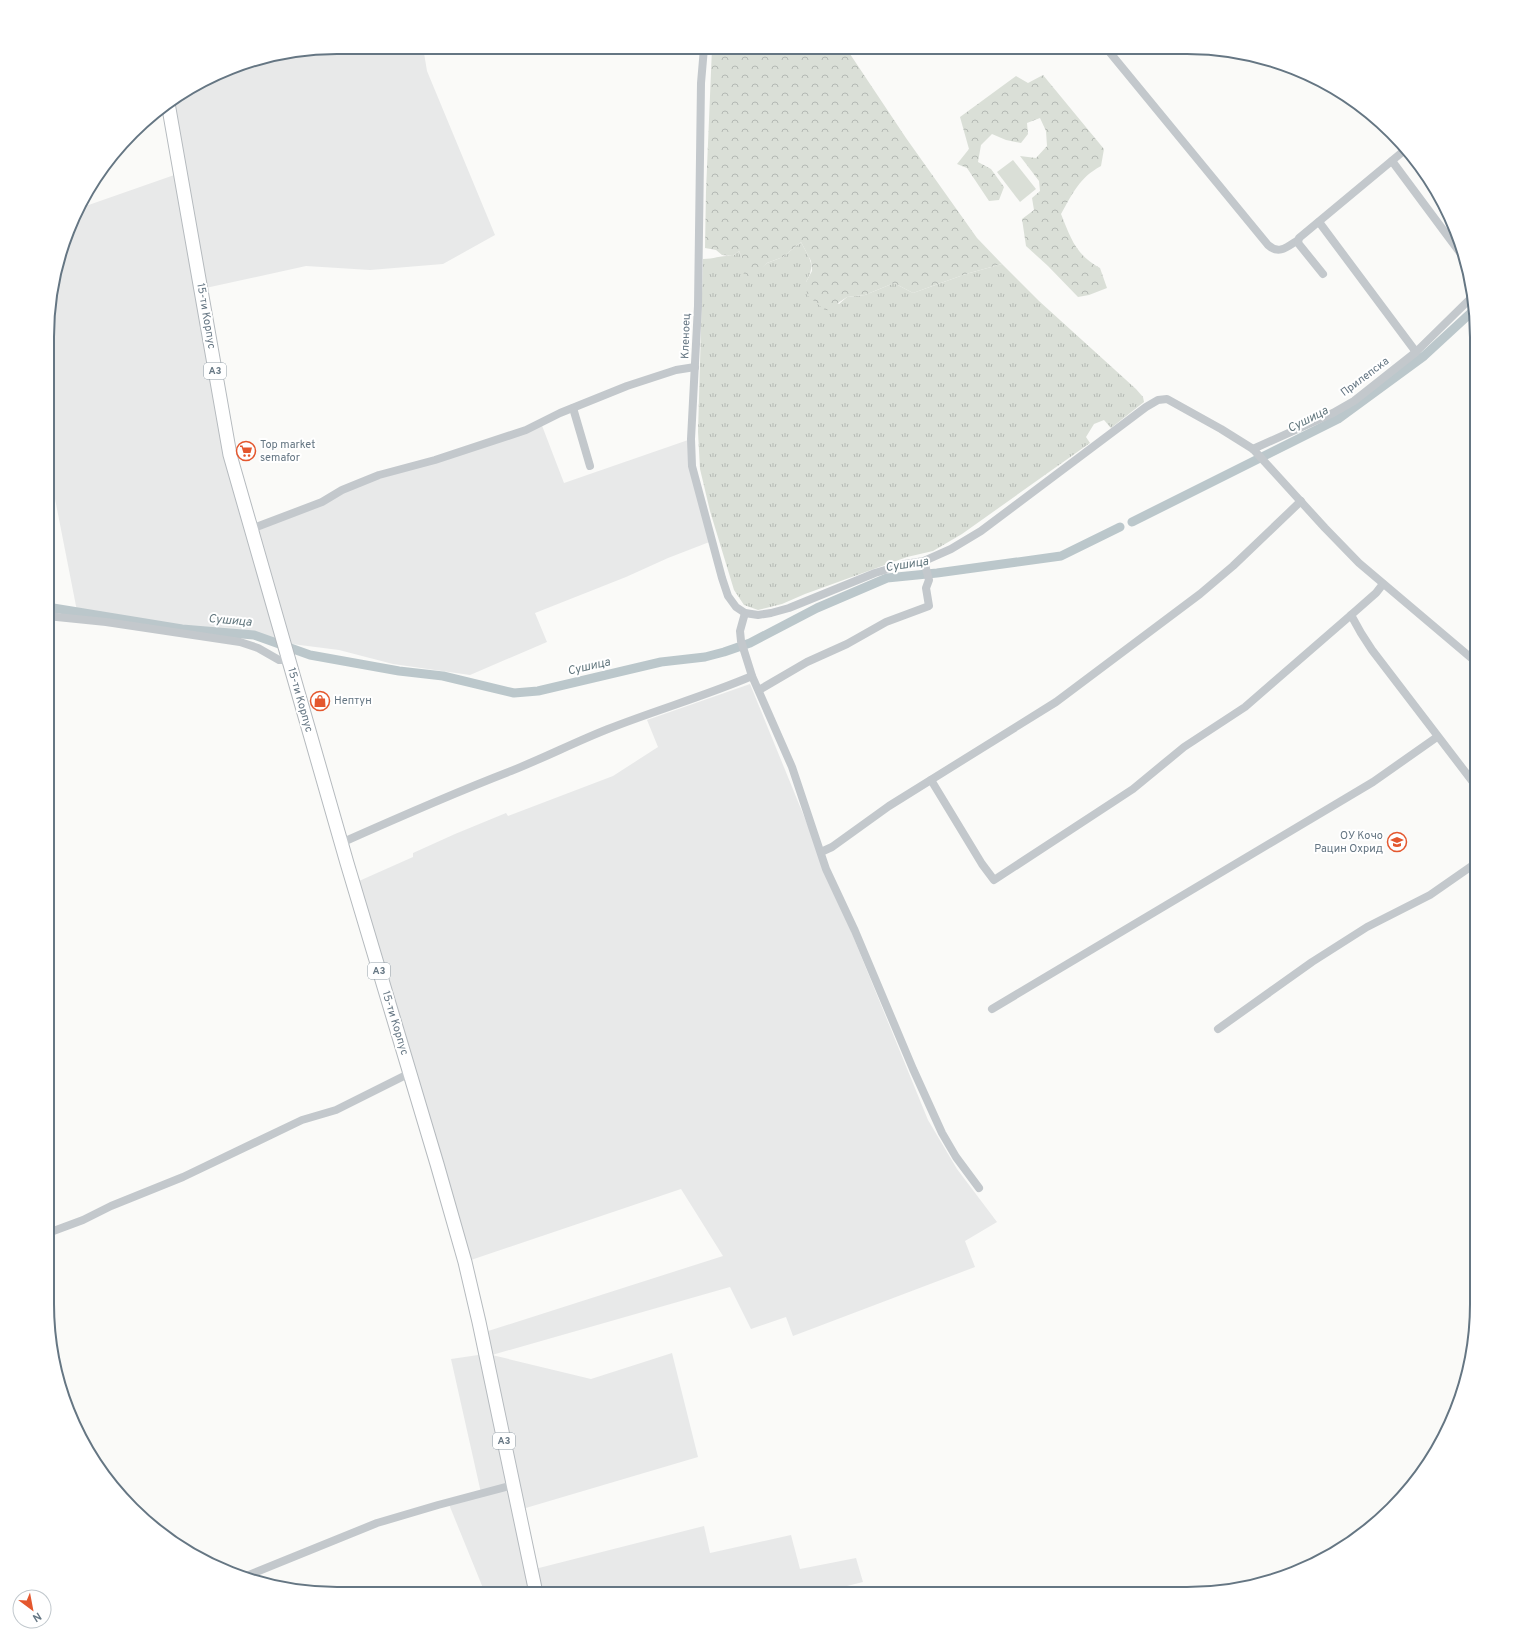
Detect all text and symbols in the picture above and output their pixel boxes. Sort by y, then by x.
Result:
street label: 15-ти Корпус [193,282,219,350]
street label: Кленоец [678,313,694,359]
street label: Прилепска [1338,354,1392,400]
road number: A3 [204,363,226,379]
water label: Сушица [1285,403,1332,437]
place label: Top market semafor [260,438,315,465]
supermarket icon: Top market semafor [235,440,257,462]
water label: Сушица [884,554,931,576]
water label: Сушица [208,611,253,631]
water label: Сушица [566,654,613,680]
street label: 15-ти Корпус [284,666,316,734]
shop icon: Нептун [309,690,331,712]
place label: Нептун [334,694,372,708]
place label: ОУ Кочо Рацин Охрид [1314,829,1383,856]
school or university icon: ОУ Кочо Рацин Охрид [1386,831,1408,853]
road number: A3 [368,963,390,979]
street label: 15-ти Корпус [379,989,411,1057]
road number: A3 [493,1433,515,1449]
north arrow [12,1589,52,1629]
text: N [30,1609,44,1625]

